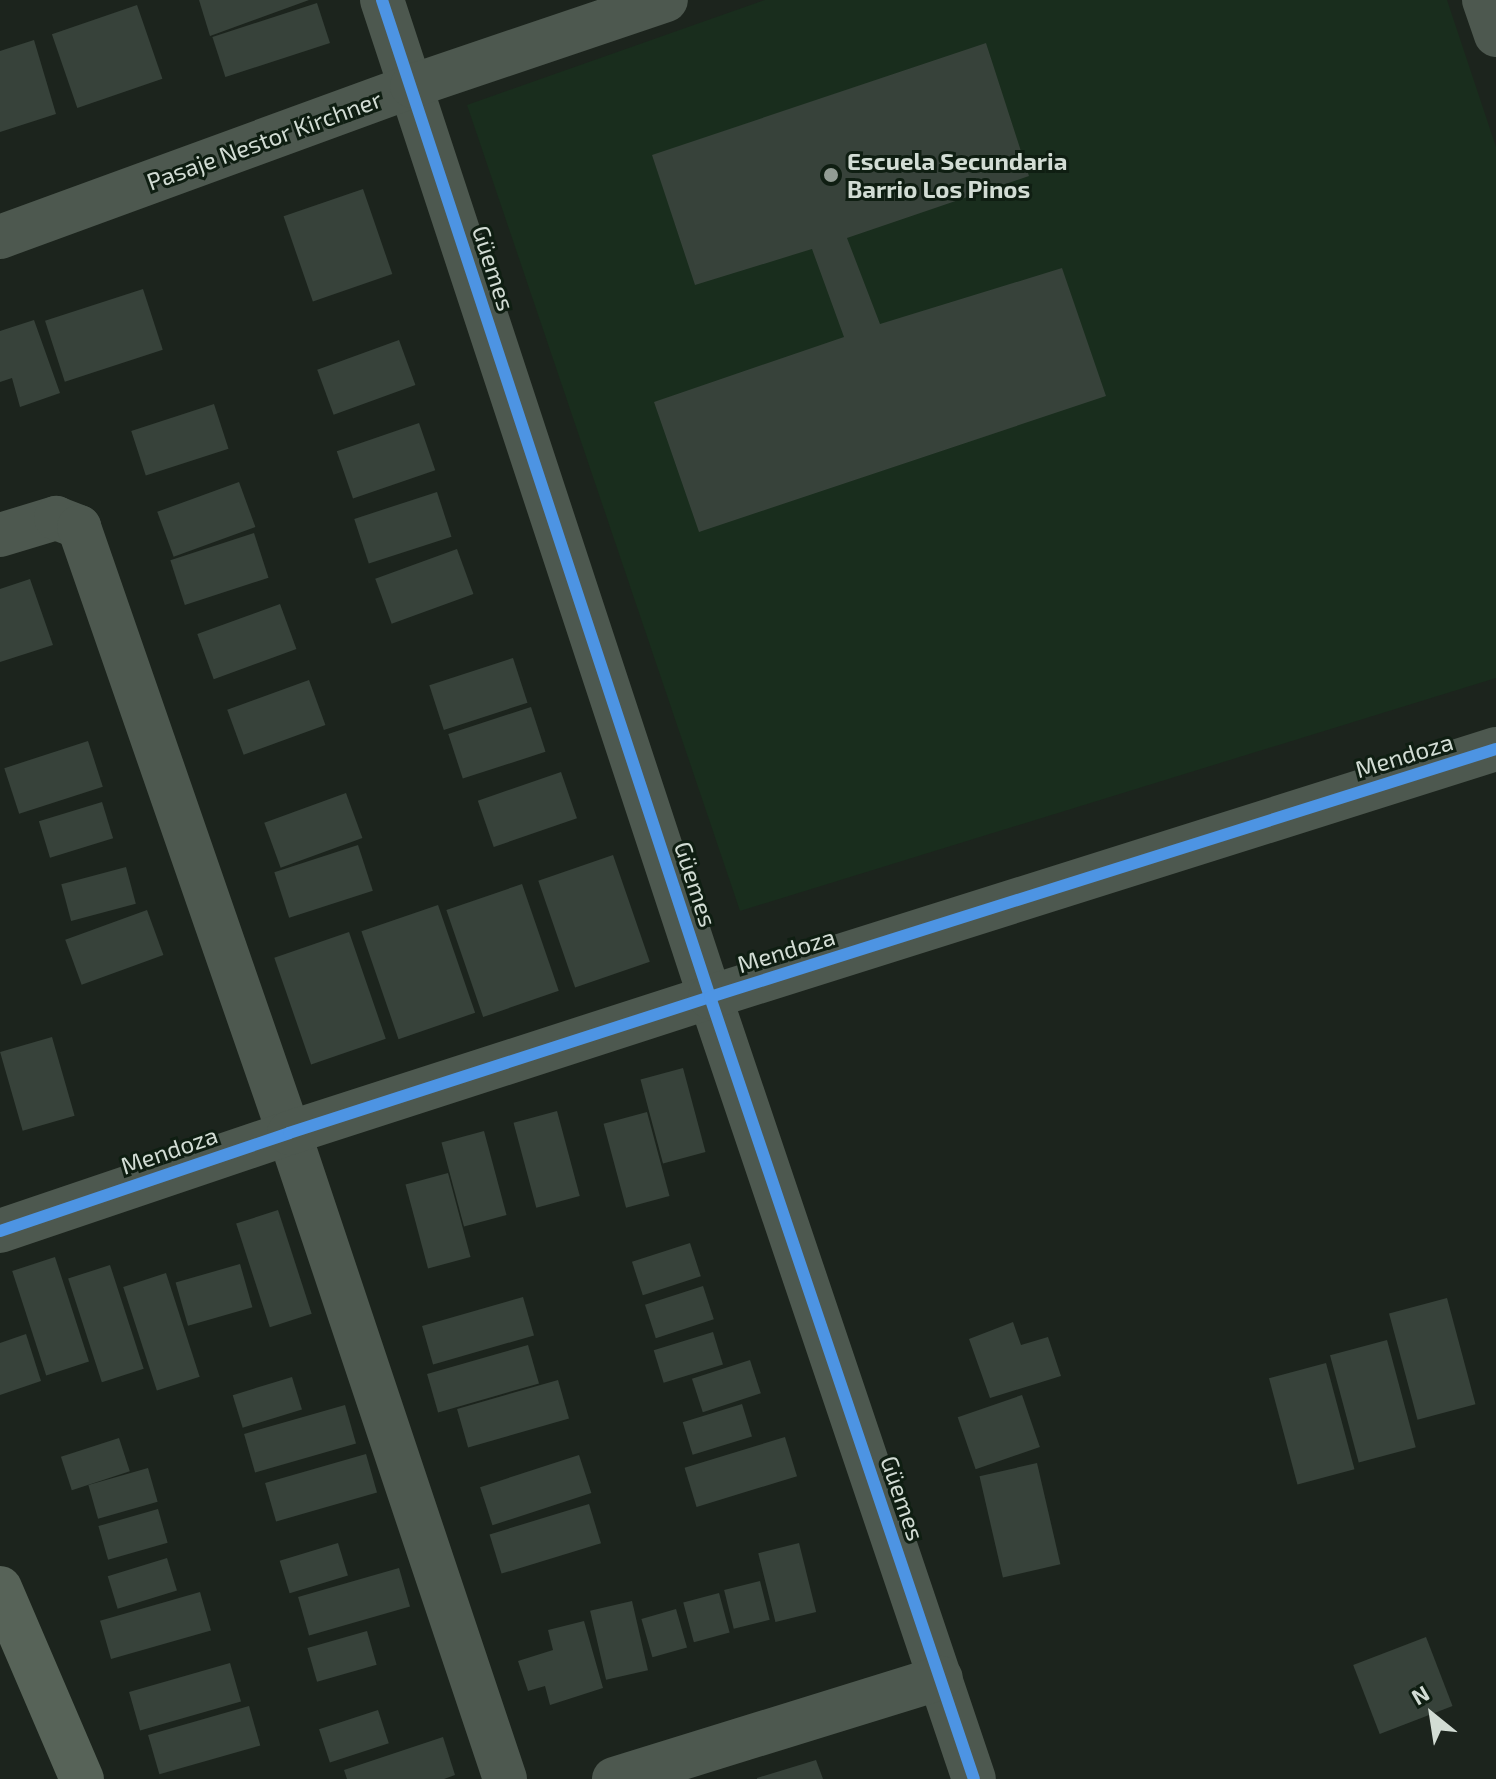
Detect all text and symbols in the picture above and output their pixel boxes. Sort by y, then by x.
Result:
street label: Pasaje Nestor Kirchner [142,84,386,196]
place label: Escuela Secundaria Barrio Los Pinos [847,147,1067,203]
marker: Escuela Secundaria Barrio Los Pinos [822,166,840,184]
street label: Güemes [467,222,521,314]
street label: Mendoza [1352,727,1456,783]
street label: Güemes [669,838,723,930]
street label: Mendoza [734,922,838,978]
street label: Mendoza [117,1120,221,1180]
street label: Güemes [875,1452,931,1544]
north arrow [1392,1675,1472,1755]
text: N [1407,1679,1433,1709]

